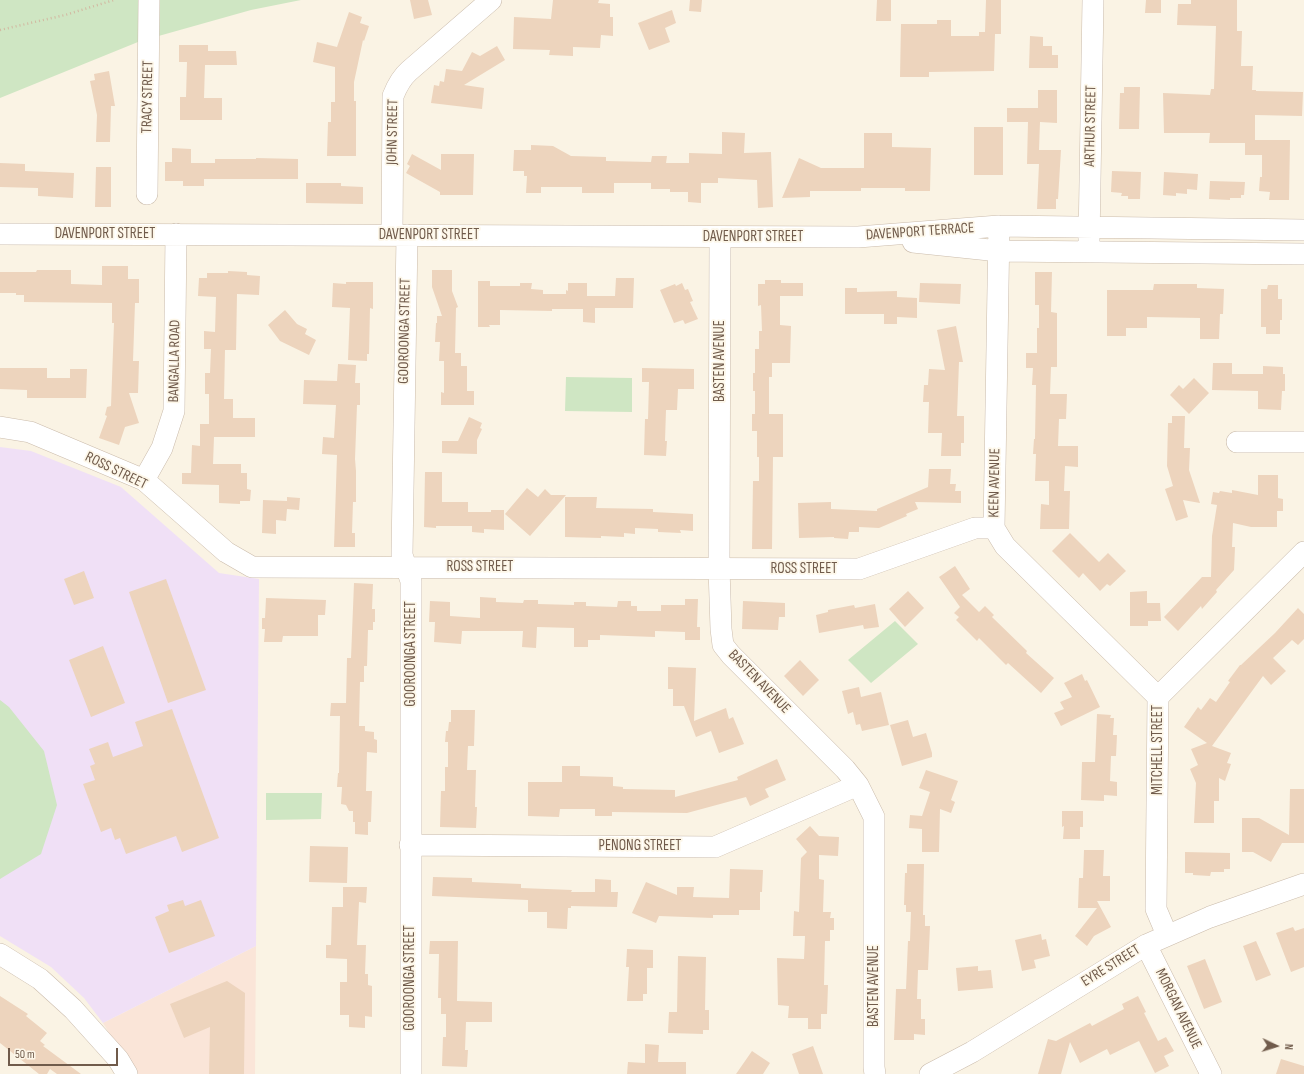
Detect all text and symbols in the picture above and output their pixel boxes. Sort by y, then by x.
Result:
street label: TRACY STREET [138,60,158,134]
street label: ARTHUR STREET [1081,85,1101,167]
street label: JOHN STREET [383,99,403,165]
street label: DAVENPORT TERRACE [865,219,975,245]
street label: DAVENPORT STREET [55,225,155,243]
street label: DAVENPORT STREET [379,226,479,244]
street label: DAVENPORT STREET [703,228,803,246]
street label: GOOROONGA STREET [395,278,415,384]
street label: BANGALLA ROAD [165,320,185,402]
street label: BASTEN AVENUE [711,320,729,402]
street label: ROSS STREET [82,448,150,494]
street label: KEEN AVENUE [985,448,1005,518]
street label: ROSS STREET [447,558,513,576]
street label: ROSS STREET [771,560,837,578]
street label: GOOROONGA STREET [402,601,420,707]
street label: BASTEN AVENUE [724,646,794,718]
street label: MITCHELL STREET [1149,705,1167,795]
street label: PENONG STREET [599,837,681,855]
street label: GOOROONGA STREET [401,925,419,1031]
street label: EYRE STREET [1078,941,1144,991]
street label: BASTEN AVENUE [865,945,883,1027]
street label: MORGAN AVENUE [1151,966,1205,1052]
north arrow [1256,1026,1296,1066]
scale bar [10,1040,120,1066]
text: N [1282,1043,1295,1050]
text: 50 m [15,1047,35,1062]

